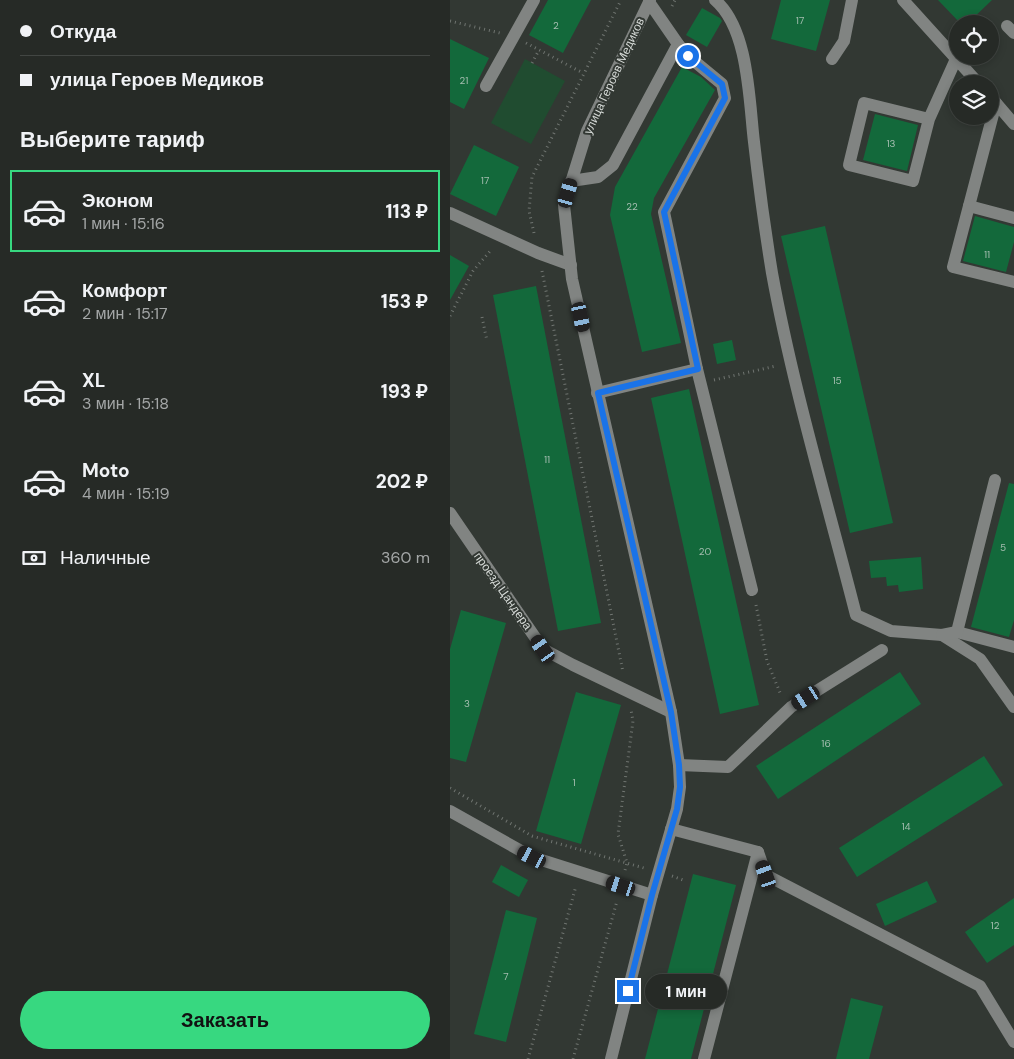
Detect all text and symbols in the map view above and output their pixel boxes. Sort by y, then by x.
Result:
house number: 17 [796,14,804,27]
street label: улица Героев Медиков [580,15,648,137]
map controls [949,15,999,125]
button: locate [949,15,999,65]
text: Откуда [50,19,116,44]
house number: 2 [553,19,559,32]
route start [677,45,699,67]
text: улица Героев Медиков [50,67,264,92]
house number: 21 [460,74,468,87]
button: layers [949,75,999,125]
text: Выберите тариф [20,125,205,154]
house number: 13 [886,137,896,150]
house number: 17 [481,174,489,187]
car [556,177,579,209]
text: Эконом [82,188,153,213]
icon: car [22,189,67,234]
text: 113 ₽ [386,199,428,224]
house number: 22 [626,200,638,213]
text: 1 мин · 15:16 [82,213,165,234]
house number: 11 [984,248,990,261]
text: Комфорт [82,278,167,303]
icon: car [22,279,67,324]
text: 153 ₽ [381,289,428,314]
car [570,301,591,333]
text: 2 мин · 15:17 [82,303,167,324]
text: XL [82,368,105,393]
icon: car [22,369,67,414]
house number: 15 [832,374,842,387]
text: 193 ₽ [381,379,428,404]
text: 3 мин · 15:18 [82,393,169,414]
house number: 11 [544,453,550,466]
text: Moto [82,458,130,483]
icon: car [22,459,67,504]
text: 202 ₽ [376,469,428,494]
text: 4 мин · 15:19 [82,483,169,504]
house number: 5 [1000,541,1006,554]
icon: cash [20,544,48,572]
text: Наличные [60,545,151,570]
house number: 20 [699,545,711,558]
text: 360 m [381,547,430,568]
street label: проезд Цандера [470,549,536,633]
car [528,632,557,666]
car [789,684,822,712]
house number: 3 [464,697,470,710]
house number: 16 [821,737,831,750]
house number: 1 [572,776,576,789]
house number: 14 [901,820,911,833]
car [515,844,548,870]
car [754,858,777,892]
car [604,874,637,898]
house number: 12 [991,919,1000,932]
house number: 7 [503,970,509,983]
callout: 1 мин [646,974,728,1008]
route end [617,980,639,1002]
text: 1 мин [666,981,706,1002]
button: Заказать [20,991,430,1049]

